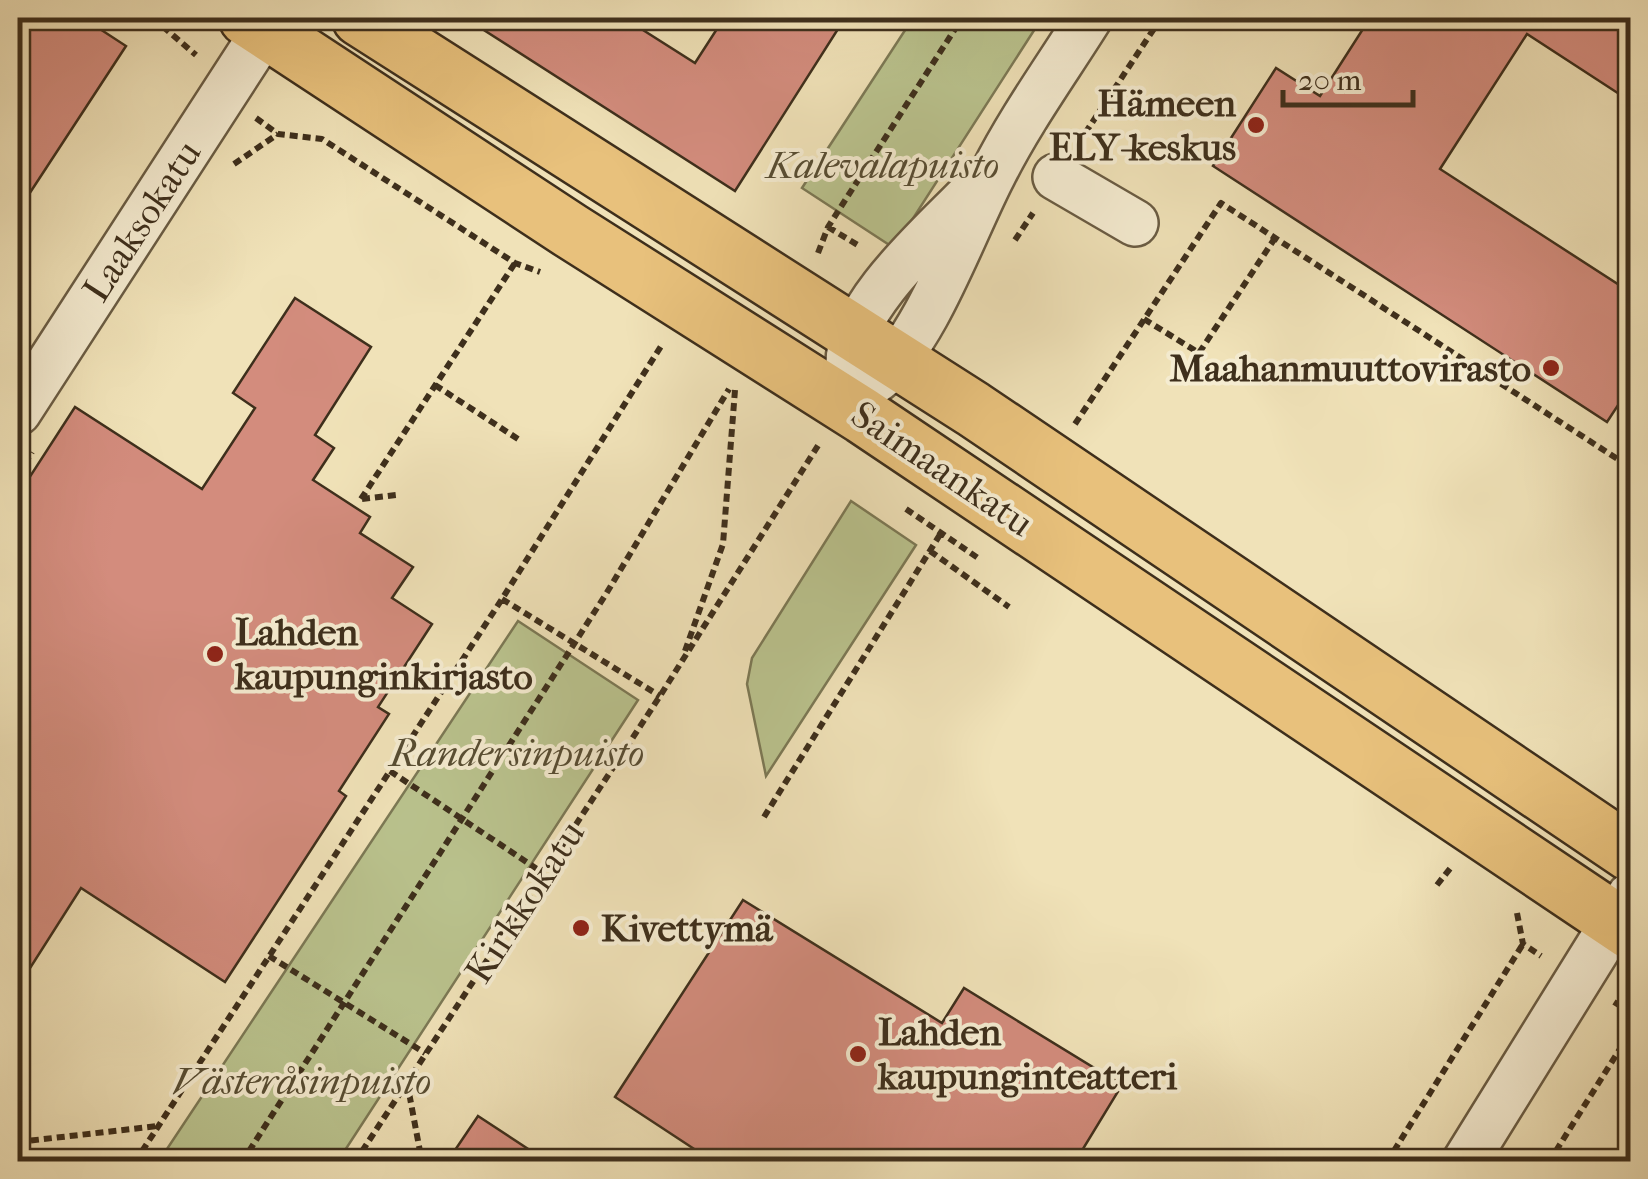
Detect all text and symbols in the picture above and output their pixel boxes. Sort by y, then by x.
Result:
scale bar [1283,45,1413,107]
text: 20 m [1298,63,1361,98]
place label: Hämeen ELY-keskus [1049,81,1237,170]
marker: Hämeen ELY-keskus [1245,114,1267,136]
street label: Laaksokatu [73,132,211,310]
park label: Kalevalapuisto [764,143,999,188]
place label: Maahanmuuttovirasto [1170,346,1531,391]
marker: Maahanmuuttovirasto [1540,357,1562,379]
street label: Saimaankatu [843,392,1041,546]
place label: Lahden kaupunginkirjasto [234,610,533,699]
marker: Lahden kaupunginkirjasto [204,643,226,665]
park label: Randersinpuisto [387,731,644,776]
street label: Kirkkokatu [456,812,594,992]
place label: Kivettymä [601,906,774,951]
marker: Kivettymä [570,917,592,939]
place label: Lahden kaupunginteatteri [877,1010,1178,1099]
marker: Lahden kaupunginteatteri [847,1043,869,1065]
park label: Västeråsinpuisto [173,1059,431,1104]

